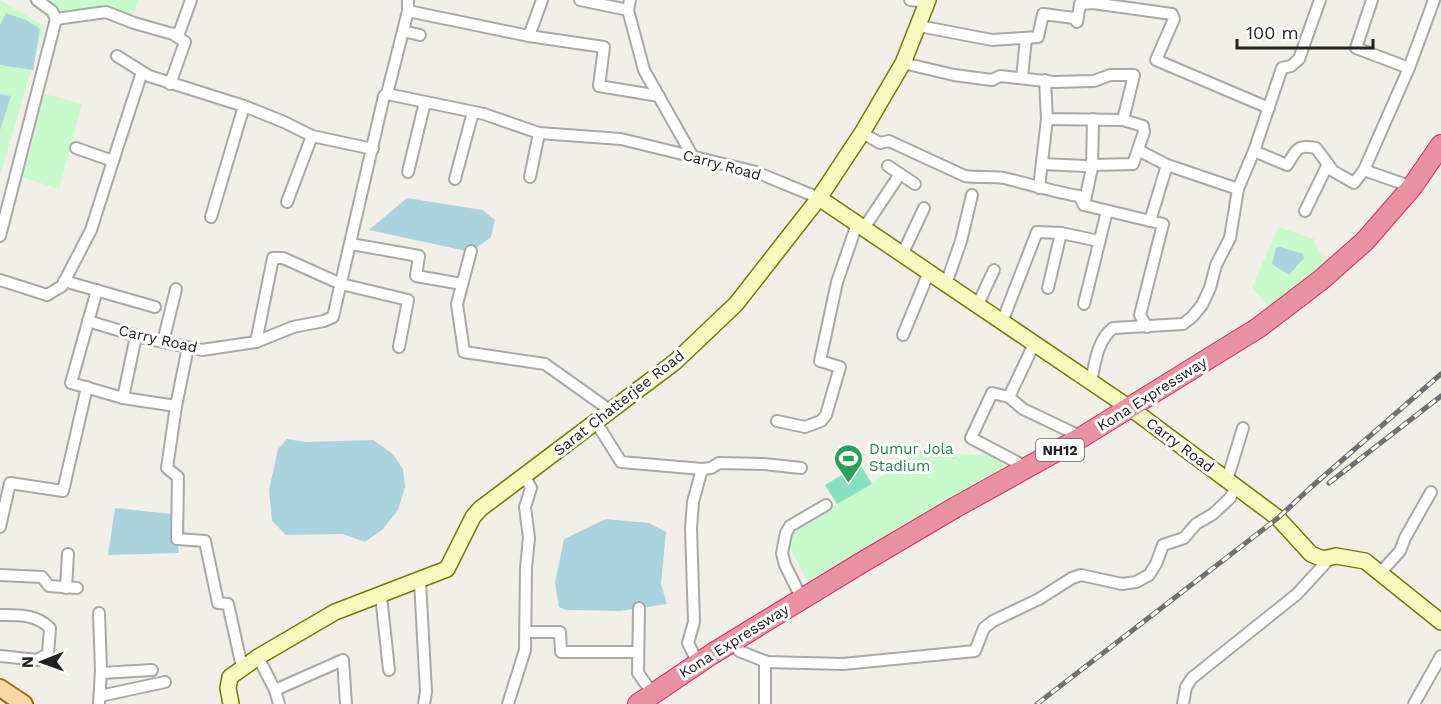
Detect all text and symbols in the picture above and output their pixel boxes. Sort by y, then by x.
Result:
scale bar [1237,12,1374,50]
text: 100 m [1246,22,1299,43]
street label: Carry Road [681,146,763,184]
street label: Carry Road [117,321,199,357]
street label: Sarat Chatterjee Road [550,346,688,460]
street label: Kona Expressway [1094,353,1210,435]
street label: Carry Road [1143,414,1217,476]
road number: NH12 [1036,439,1084,461]
place label: Dumur Jola Stadium [869,440,954,475]
sports icon: Dumur Jola Stadium [832,442,864,484]
street label: Kona Expressway [676,600,792,682]
north arrow [12,632,72,692]
text: N [18,656,37,668]

